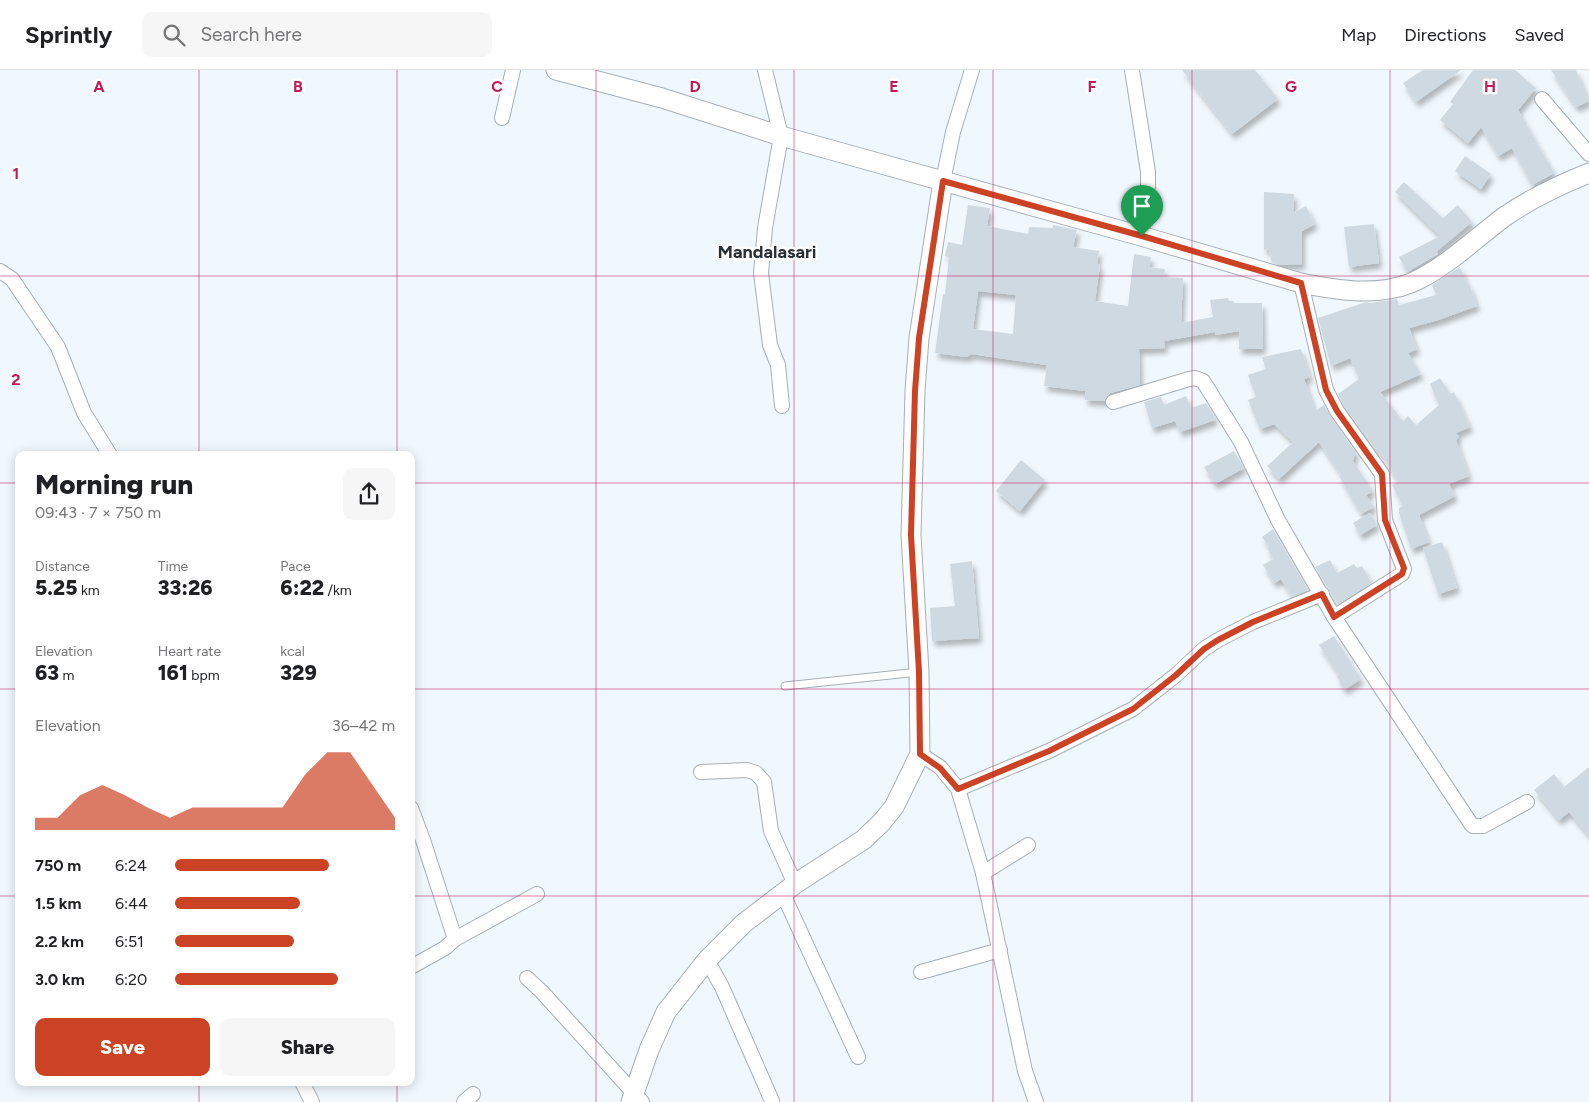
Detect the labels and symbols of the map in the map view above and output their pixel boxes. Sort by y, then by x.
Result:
text: A [93,77,105,96]
text: B [293,77,303,96]
text: C [491,77,503,96]
text: D [689,77,701,96]
text: E [889,77,899,96]
text: F [1088,77,1097,96]
text: G [1285,77,1297,96]
text: H [1484,77,1496,96]
text: 1 [13,164,19,183]
pin [1121,185,1163,236]
district label: Mandalasari [717,241,817,263]
text: 2 [11,370,21,389]

